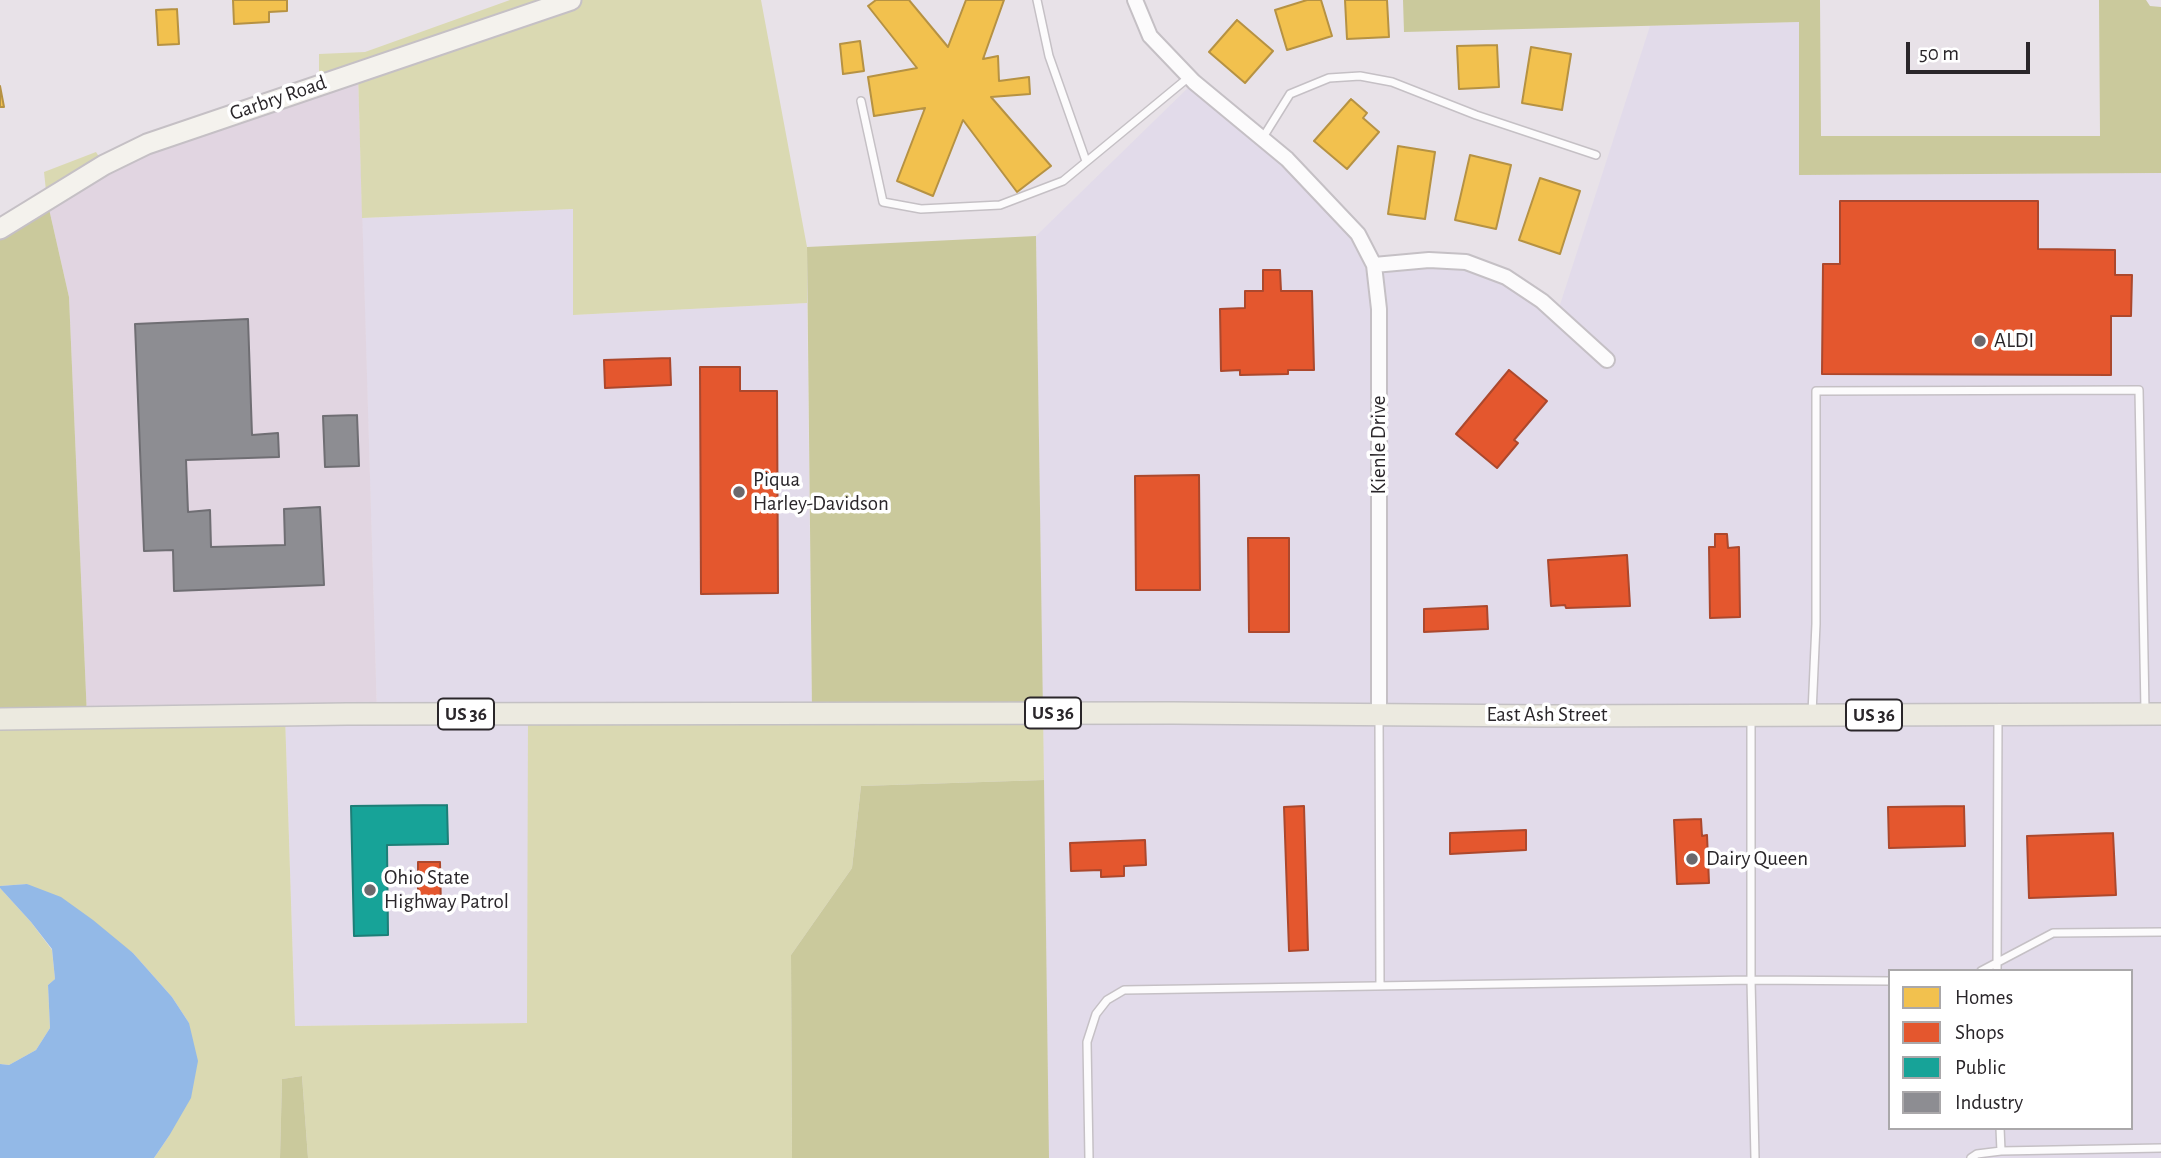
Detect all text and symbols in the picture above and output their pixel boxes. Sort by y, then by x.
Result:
scale bar [1909,28,2033,72]
text: 50 m [1919,43,1959,64]
street label: Garbry Road [226,70,330,126]
place label: ALDI [1994,328,2034,354]
marker: ALDI [1972,333,1988,349]
street label: Kienle Drive [1366,395,1392,495]
place label: Piqua Harley-Davidson [753,467,889,517]
marker: Piqua Harley-Davidson [731,484,747,500]
road number: US 36 [438,698,494,730]
road number: US 36 [1025,698,1081,728]
road number: US 36 [1846,700,1902,730]
street label: East Ash Street [1486,702,1608,728]
place label: Dairy Queen [1706,846,1808,872]
marker: Dairy Queen [1684,851,1700,867]
place label: Ohio State Highway Patrol [384,865,509,915]
marker: Ohio State Highway Patrol [362,882,378,898]
legend [1888,969,2133,1130]
text: Homes [1955,987,2013,1008]
text: Shops [1955,1022,2004,1043]
text: Public [1955,1057,2005,1078]
text: Industry [1955,1092,2023,1113]

